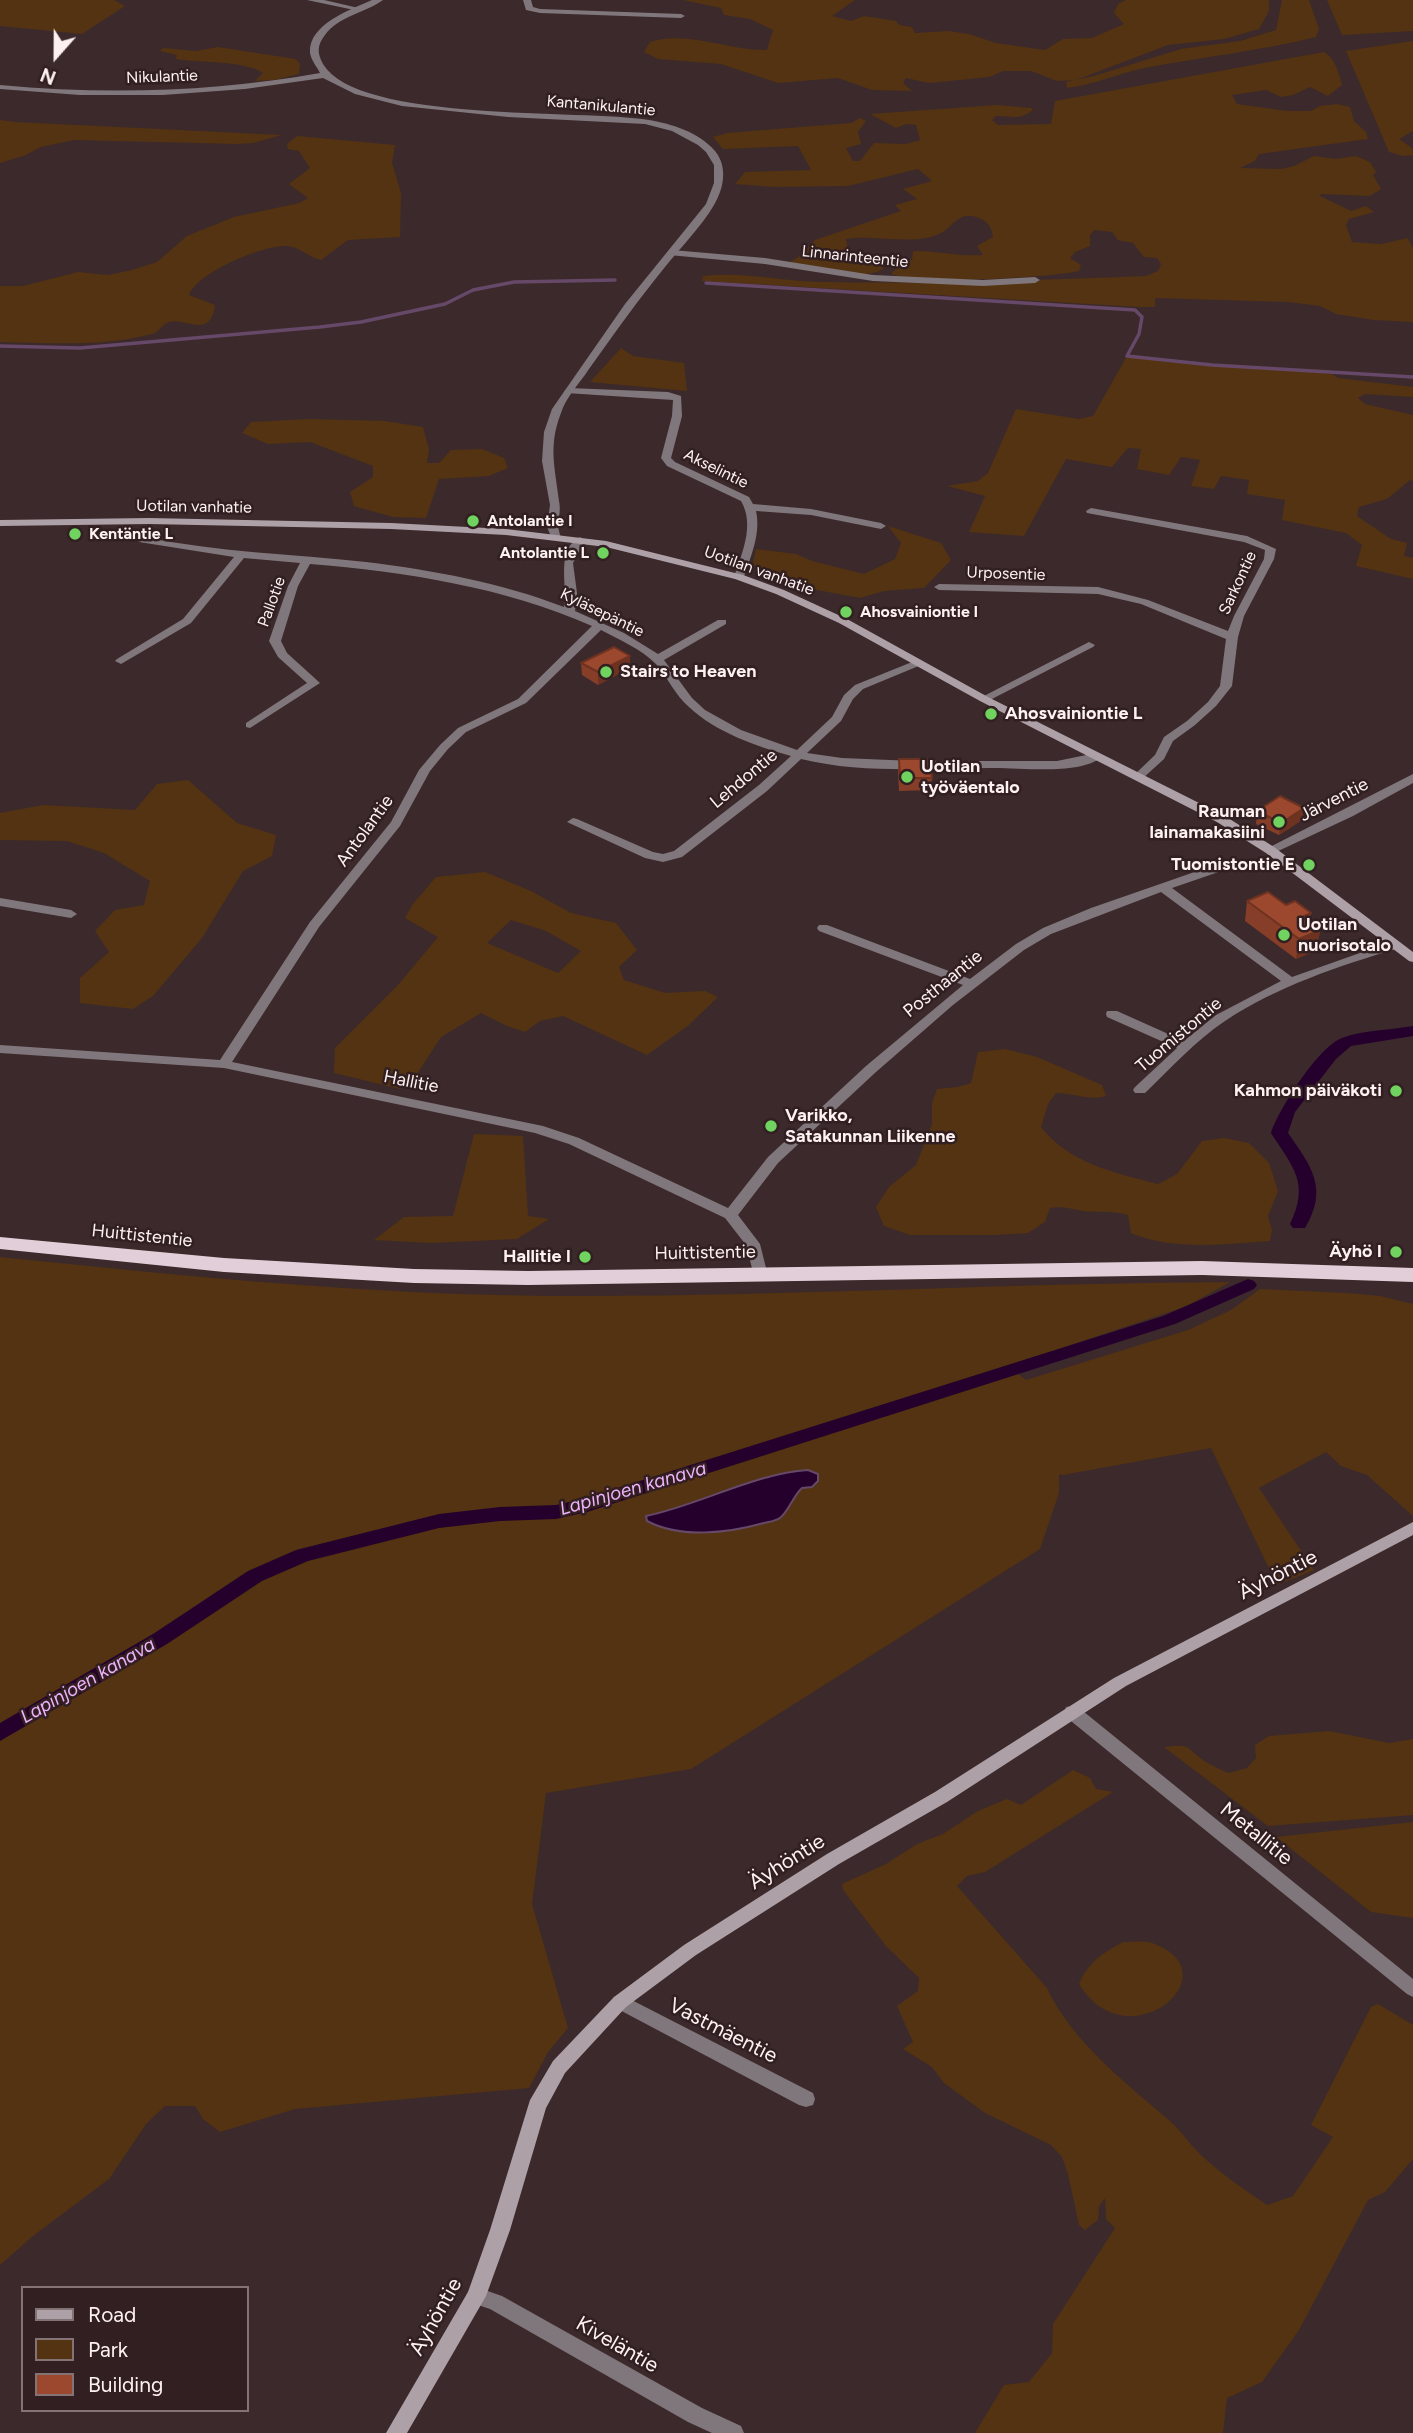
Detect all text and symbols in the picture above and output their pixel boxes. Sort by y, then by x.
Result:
north arrow [21,21,91,91]
text: N [37,63,59,89]
street label: Nikulantie [126,66,198,88]
street label: Kantanikulantie [546,92,656,120]
street label: Linnarinteentie [801,242,909,272]
street label: Akselintie [681,445,751,493]
street label: Uotilan vanhatie [136,496,252,518]
place label: Antolantie I [487,511,573,531]
marker: Antolantie I [465,513,481,529]
place label: Kentäntie L [89,524,173,544]
marker: Kentäntie L [67,526,83,542]
street label: Uotilan vanhatie [701,542,817,600]
place label: Antolantie L [499,543,589,563]
marker: Antolantie L [595,545,611,561]
street label: Sarkontie [1215,548,1261,618]
street label: Urposentie [966,563,1046,585]
street label: Pallotie [254,574,290,630]
street label: Kyläsepäntie [557,584,647,642]
place label: Ahosvainiontie I [860,602,978,622]
marker: Ahosvainiontie I [838,604,854,620]
place label: Stairs to Heaven [620,661,756,683]
marker: Stairs to Heaven [598,664,614,680]
place label: Ahosvainiontie L [1005,703,1142,725]
marker: Ahosvainiontie L [983,706,999,722]
street label: Lehdontie [706,745,782,813]
place label: Uotilan työväentalo [921,756,1020,798]
marker: Uotilan työväentalo [899,769,915,785]
street label: Järventie [1296,774,1372,826]
street label: Antolantie [332,791,398,871]
place label: Rauman lainamakasiini [1150,801,1265,844]
marker: Rauman lainamakasiini [1271,814,1287,830]
place label: Tuomistontie E [1171,854,1295,876]
marker: Tuomistontie E [1301,857,1317,873]
place label: Uotilan nuorisotalo [1298,914,1391,956]
marker: Uotilan nuorisotalo [1276,927,1292,943]
street label: Posthaantie [899,946,987,1022]
street label: Tuomistontie [1132,993,1226,1077]
street label: Hallitie [382,1066,440,1098]
place label: Kahmon päiväkoti [1234,1080,1382,1102]
marker: Kahmon päiväkoti [1388,1083,1404,1099]
place label: Varikko, Satakunnan Liikenne [785,1105,955,1148]
marker: Varikko, Satakunnan Liikenne [763,1118,779,1134]
street label: Huittistentie [90,1220,194,1252]
street label: Huittistentie [654,1241,756,1265]
place label: Äyhö I [1329,1241,1382,1263]
marker: Äyhö I [1388,1244,1404,1260]
place label: Hallitie I [503,1246,571,1268]
marker: Hallitie I [577,1249,593,1265]
water label: Lapinjoen kanava [557,1457,709,1521]
street label: Äyhöntie [1234,1544,1322,1606]
water label: Lapinjoen kanava [17,1633,159,1729]
street label: Metallitie [1215,1797,1297,1871]
street label: Äyhöntie [744,1829,830,1895]
street label: Vastmäentie [665,1993,781,2069]
street label: Äyhöntie [404,2274,468,2360]
legend [21,2286,248,2412]
text: Road [88,2302,136,2327]
street label: Kiveläntie [571,2311,663,2379]
text: Park [88,2337,128,2362]
text: Building [88,2372,163,2397]

